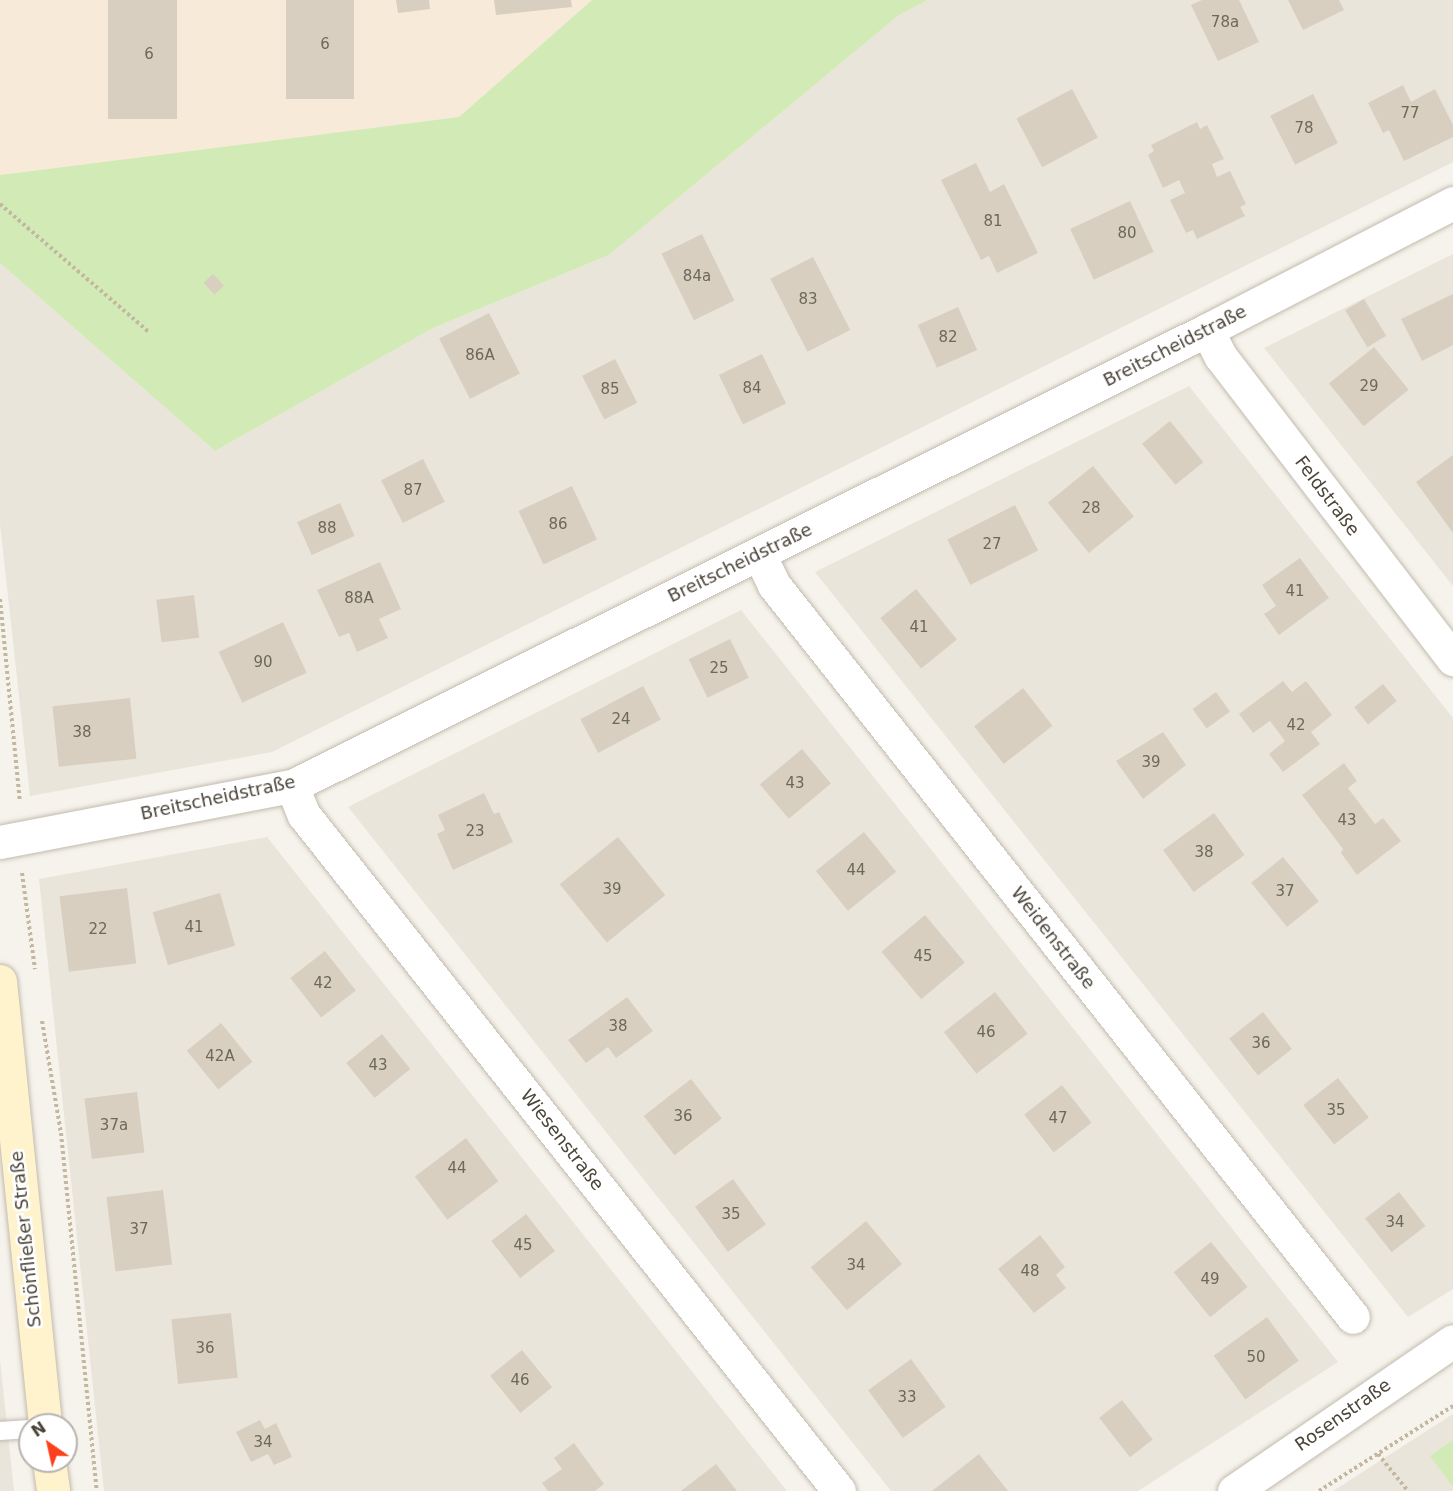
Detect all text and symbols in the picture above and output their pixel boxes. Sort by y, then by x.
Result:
house number: 78a [1211,14,1239,32]
house number: 6 [320,36,330,54]
house number: 6 [144,46,154,64]
house number: 77 [1400,105,1420,123]
house number: 78 [1294,120,1314,138]
house number: 81 [983,213,1003,231]
house number: 80 [1117,225,1137,243]
house number: 84a [683,268,711,286]
house number: 83 [798,291,818,309]
street label: Breitscheidstraße [1100,301,1250,391]
house number: 82 [938,329,958,347]
house number: 86A [465,347,495,365]
house number: 29 [1359,378,1379,396]
house number: 84 [742,380,762,398]
house number: 85 [600,381,620,399]
street label: Feldstraße [1290,452,1364,540]
house number: 87 [403,482,423,500]
house number: 28 [1081,500,1101,518]
house number: 86 [548,516,568,534]
street label: Breitscheidstraße [664,519,816,607]
house number: 88 [317,520,337,538]
house number: 27 [982,536,1002,554]
house number: 41 [1285,583,1305,601]
house number: 88A [344,590,374,608]
house number: 41 [909,619,929,637]
house number: 90 [253,654,273,672]
house number: 25 [709,660,729,678]
house number: 24 [611,711,631,729]
house number: 42 [1286,717,1306,735]
house number: 38 [72,724,92,742]
house number: 39 [1141,754,1161,772]
street label: Breitscheidstraße [139,771,297,825]
house number: 43 [785,775,805,793]
house number: 43 [1337,812,1357,830]
house number: 23 [465,823,485,841]
house number: 38 [1194,844,1214,862]
house number: 44 [846,862,866,880]
house number: 39 [602,881,622,899]
street label: Weidenstraße [1006,882,1100,994]
house number: 37 [1275,883,1295,901]
house number: 41 [184,919,204,937]
house number: 22 [88,921,108,939]
house number: 45 [913,948,933,966]
house number: 42 [313,975,333,993]
house number: 38 [608,1018,628,1036]
house number: 46 [976,1024,996,1042]
house number: 36 [1251,1035,1271,1053]
house number: 42A [205,1048,235,1066]
house number: 43 [368,1057,388,1075]
street label: Wiesenstraße [516,1085,608,1195]
house number: 35 [1326,1102,1346,1120]
house number: 36 [673,1108,693,1126]
house number: 47 [1048,1110,1068,1128]
house number: 37a [100,1117,128,1135]
street label: Schönfließer Straße [6,1150,46,1328]
house number: 44 [447,1160,467,1178]
house number: 35 [721,1206,741,1224]
house number: 34 [1385,1214,1405,1232]
house number: 37 [129,1221,149,1239]
house number: 45 [513,1237,533,1255]
house number: 34 [846,1257,866,1275]
house number: 48 [1020,1263,1040,1281]
house number: 49 [1200,1271,1220,1289]
house number: 36 [195,1340,215,1358]
house number: 50 [1246,1349,1266,1367]
house number: 46 [510,1372,530,1390]
street label: Rosenstraße [1291,1374,1395,1456]
house number: 33 [897,1389,917,1407]
north arrow [18,1413,78,1473]
text: N [28,1418,50,1441]
house number: 34 [253,1434,273,1452]

